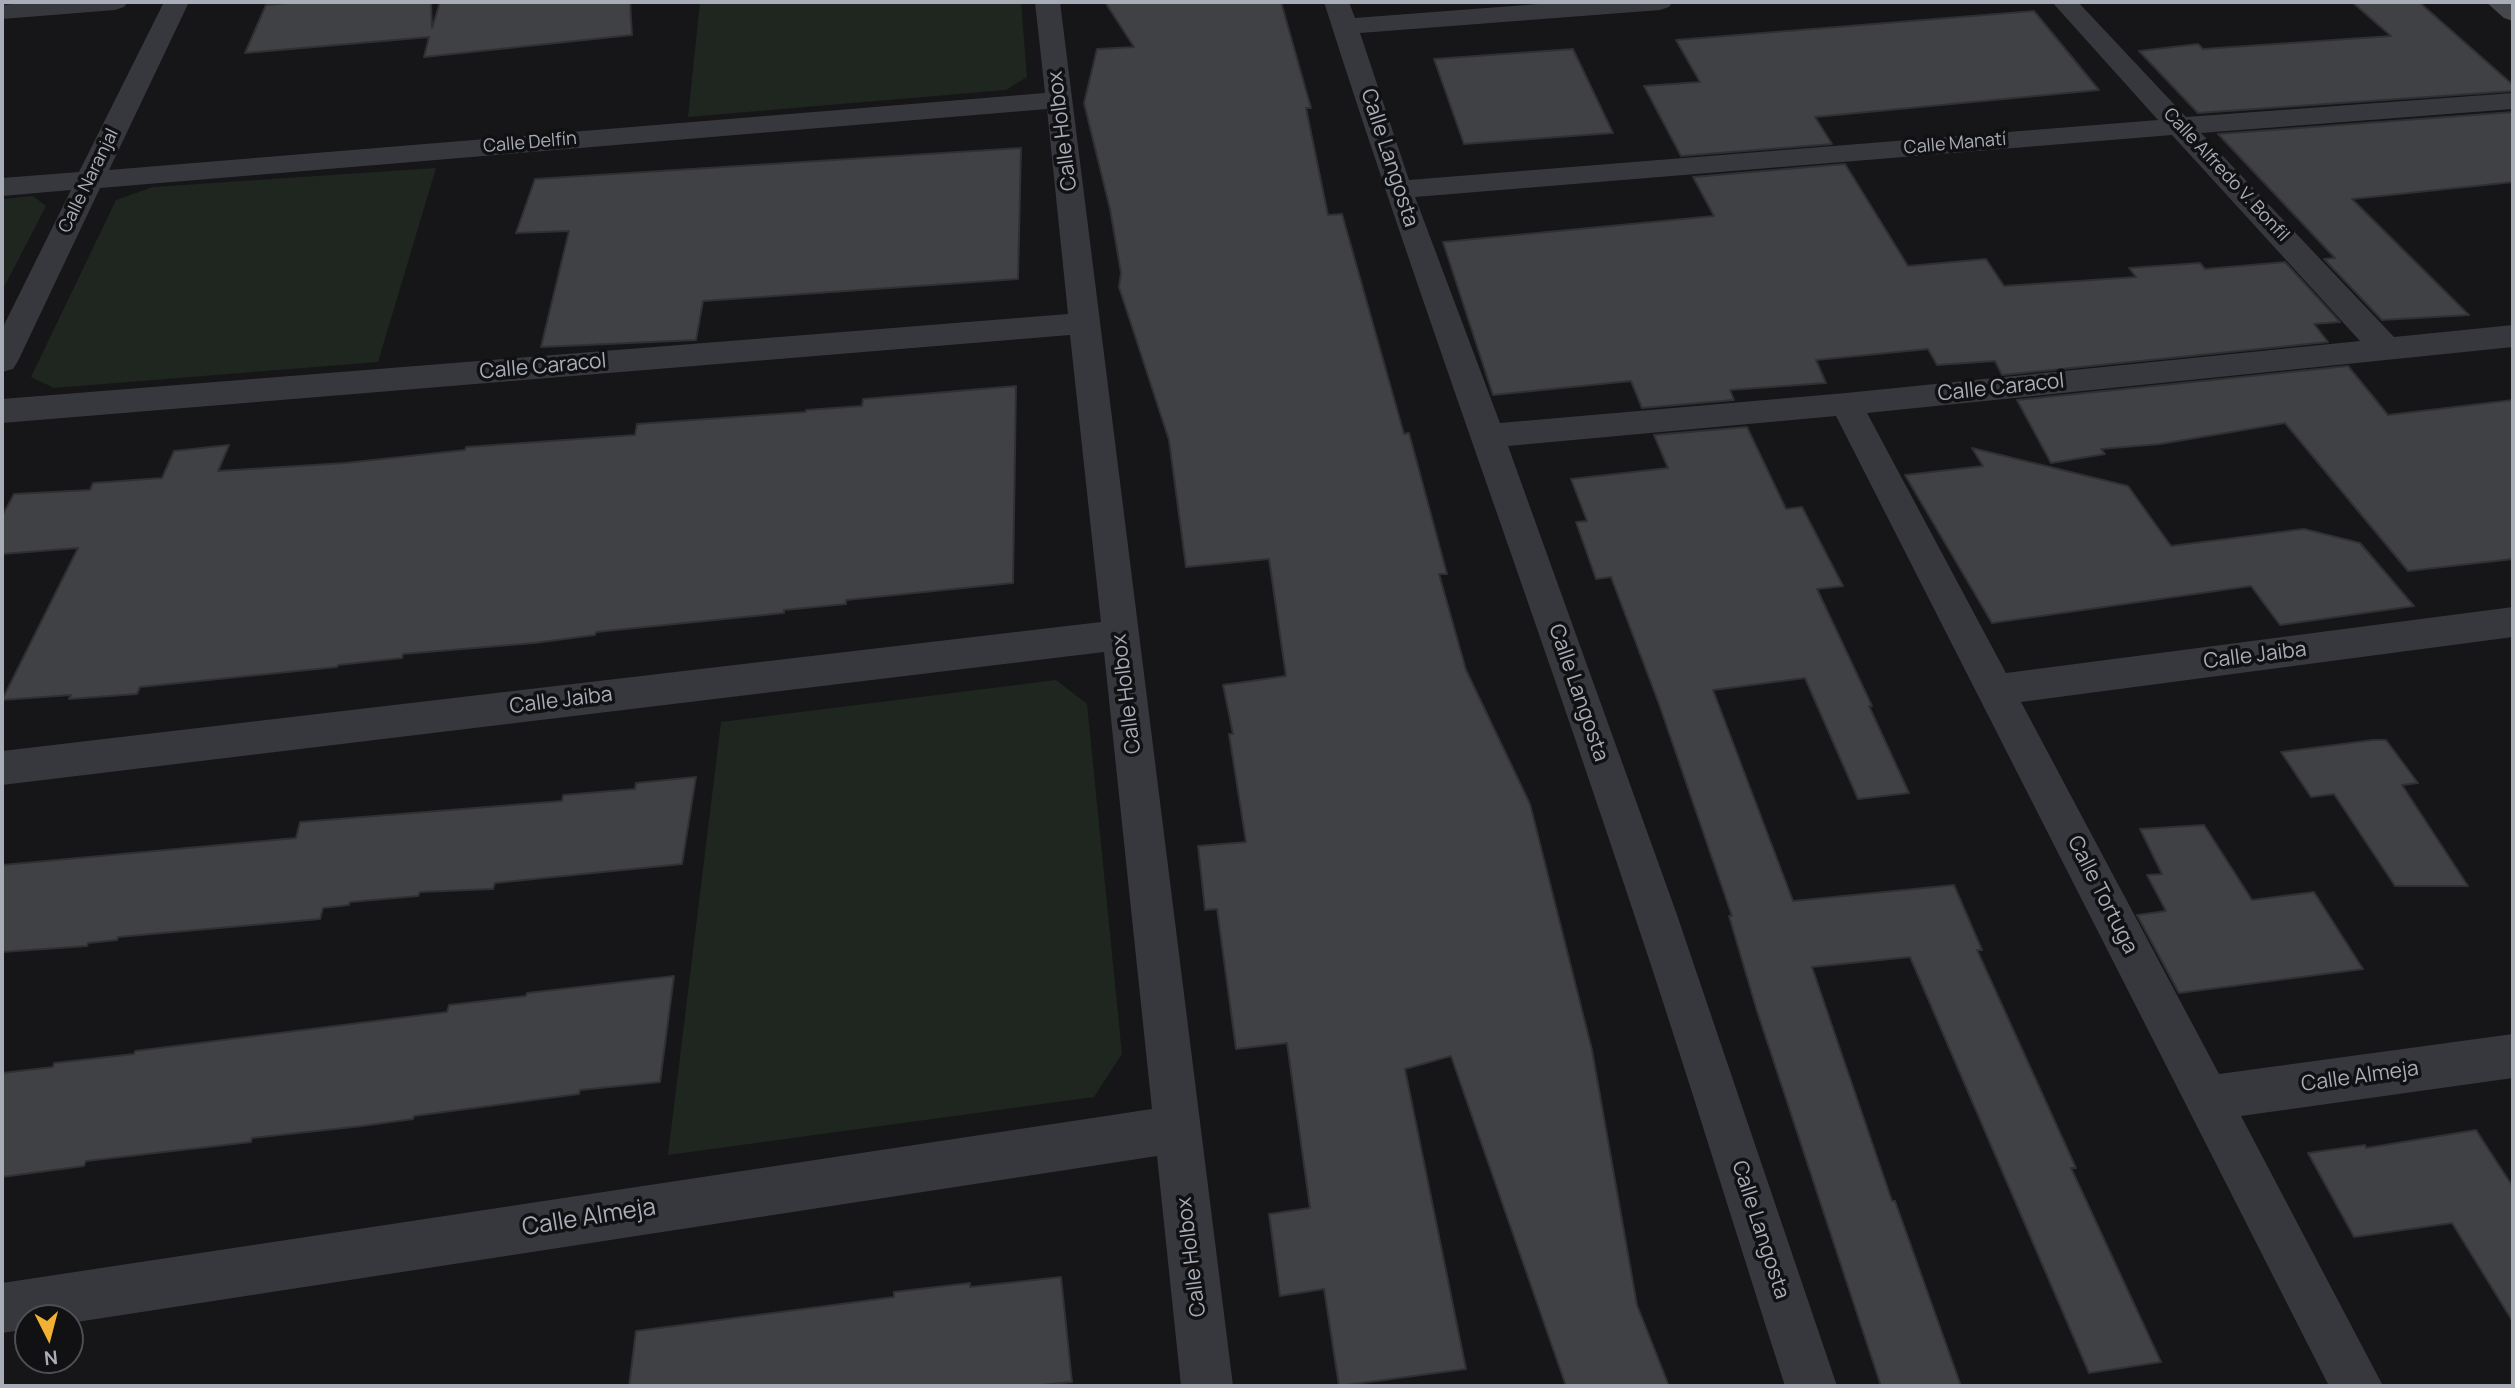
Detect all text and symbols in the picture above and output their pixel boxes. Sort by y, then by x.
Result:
street label: Calle Holbox [1043,70,1083,192]
street label: Calle Langosta [1355,86,1423,230]
street label: Calle Alfredo V. Bonfil [2159,104,2293,246]
street label: Calle Naranjal [54,125,124,237]
street label: Calle Delfín [482,128,578,158]
street label: Calle Manatí [1903,129,2007,159]
street label: Calle Caracol [479,349,607,385]
street label: Calle Caracol [1936,369,2066,407]
street label: Calle Langosta [1543,621,1613,765]
street label: Calle Holbox [1107,633,1147,755]
street label: Calle Jaiba [2202,637,2308,675]
street label: Calle Jaiba [508,682,614,720]
street label: Calle Tortuga [2062,832,2142,958]
street label: Calle Almeja [2300,1056,2420,1098]
street label: Calle Langosta [1726,1158,1794,1302]
street label: Calle Almeja [520,1193,658,1243]
street label: Calle Holbox [1172,1196,1212,1318]
north arrow [14,1304,84,1374]
text: N [43,1344,59,1372]

